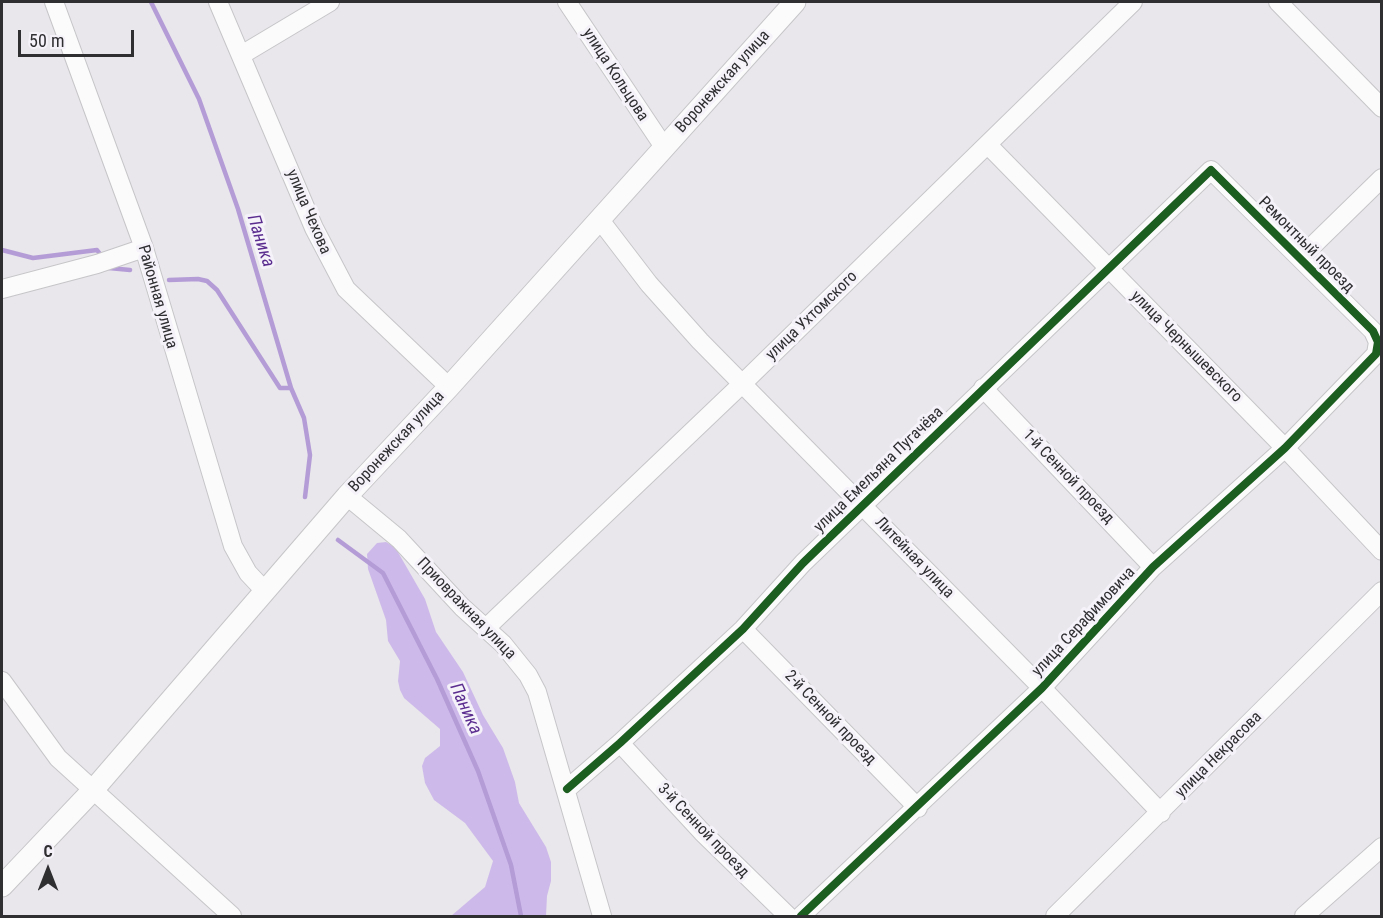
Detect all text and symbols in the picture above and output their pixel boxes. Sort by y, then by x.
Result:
scale bar [21,18,136,56]
street label: улица Кольцова [578,25,652,125]
street label: Воронежская улица [672,27,774,137]
text: 50 m [29,30,64,51]
street label: улица Чехова [282,167,334,257]
street label: Ремонтный проезд [1254,193,1358,297]
water label: Паника [241,212,279,270]
street label: Районная улица [133,243,181,351]
street label: улица Ухтомского [762,267,862,365]
street label: улица Чернышевского [1126,287,1246,407]
street label: Воронежская улица [345,387,449,497]
street label: улица Емельяна Пугачёва [810,403,948,537]
street label: 1-й Сенной проезд [1018,426,1118,528]
street label: Литейная улица [870,513,958,603]
street label: Приовражная улица [413,554,519,664]
street label: улица Серафимовича [1028,563,1140,681]
street label: 2-й Сенной проезд [780,667,880,769]
water label: Паника [444,680,486,738]
street label: улица Некрасова [1172,708,1266,802]
street label: 3-й Сенной проезд [653,780,753,882]
north arrow [18,840,78,900]
text: С [43,842,53,861]

